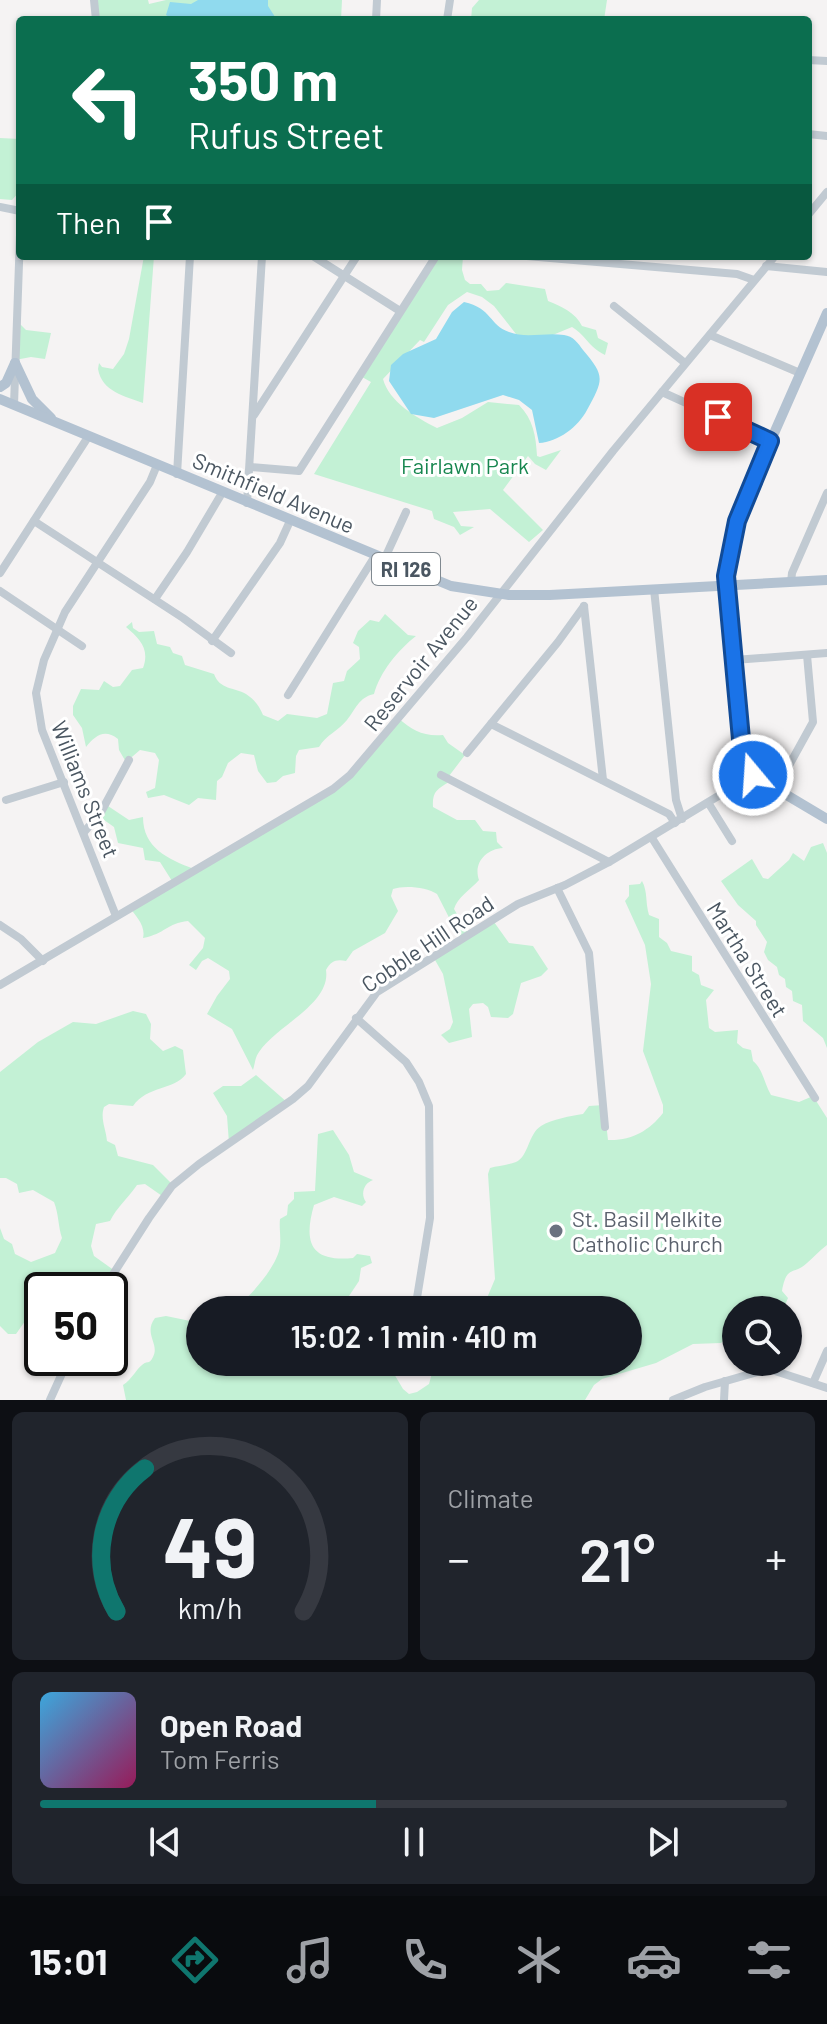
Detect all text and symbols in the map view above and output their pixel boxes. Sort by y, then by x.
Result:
text: 350 m [188,45,338,112]
icon: left [56,48,160,152]
text: Rufus Street [188,113,384,156]
icon: arrive [137,200,181,244]
text: Then [56,204,121,240]
pin [684,383,752,451]
icon: arrive [696,395,740,439]
street label: Smithfield Avenue [189,446,359,538]
park label: Fairlawn Park [401,452,529,478]
road number: RI 126 [372,553,440,585]
street label: Reservoir Avenue [358,590,482,736]
street label: Williams Street [47,717,125,861]
position arrow [711,733,795,817]
street label: Cobble Hill Road [356,889,498,997]
street label: Martha Street [702,897,794,1021]
place label: St. Basil Melkite Catholic Church [572,1205,723,1256]
marker: St. Basil Melkite Catholic Church [547,1222,565,1240]
speed limit sign: 50 [24,1272,128,1376]
map controls [722,1296,802,1376]
button: search [722,1296,802,1376]
text: 15:02 · 1 min · 410 m [291,1318,537,1354]
text: Climate [448,1482,534,1513]
text: 49 [162,1495,257,1595]
text: 21° [579,1522,655,1594]
text: − [448,1531,470,1584]
text: + [765,1531,787,1584]
text: km/h [177,1590,242,1625]
text: Open Road [160,1707,302,1743]
text: Tom Ferris [160,1743,280,1774]
icon: previous [143,1820,187,1864]
icon: pause [392,1820,436,1864]
icon: next [641,1820,685,1864]
icon: directions [167,1932,223,1988]
icon: music [282,1932,338,1988]
icon: phone [397,1932,453,1988]
icon: climate [511,1932,567,1988]
icon: car [626,1932,682,1988]
icon: filters [741,1932,797,1988]
text: 15:01 [29,1939,108,1982]

